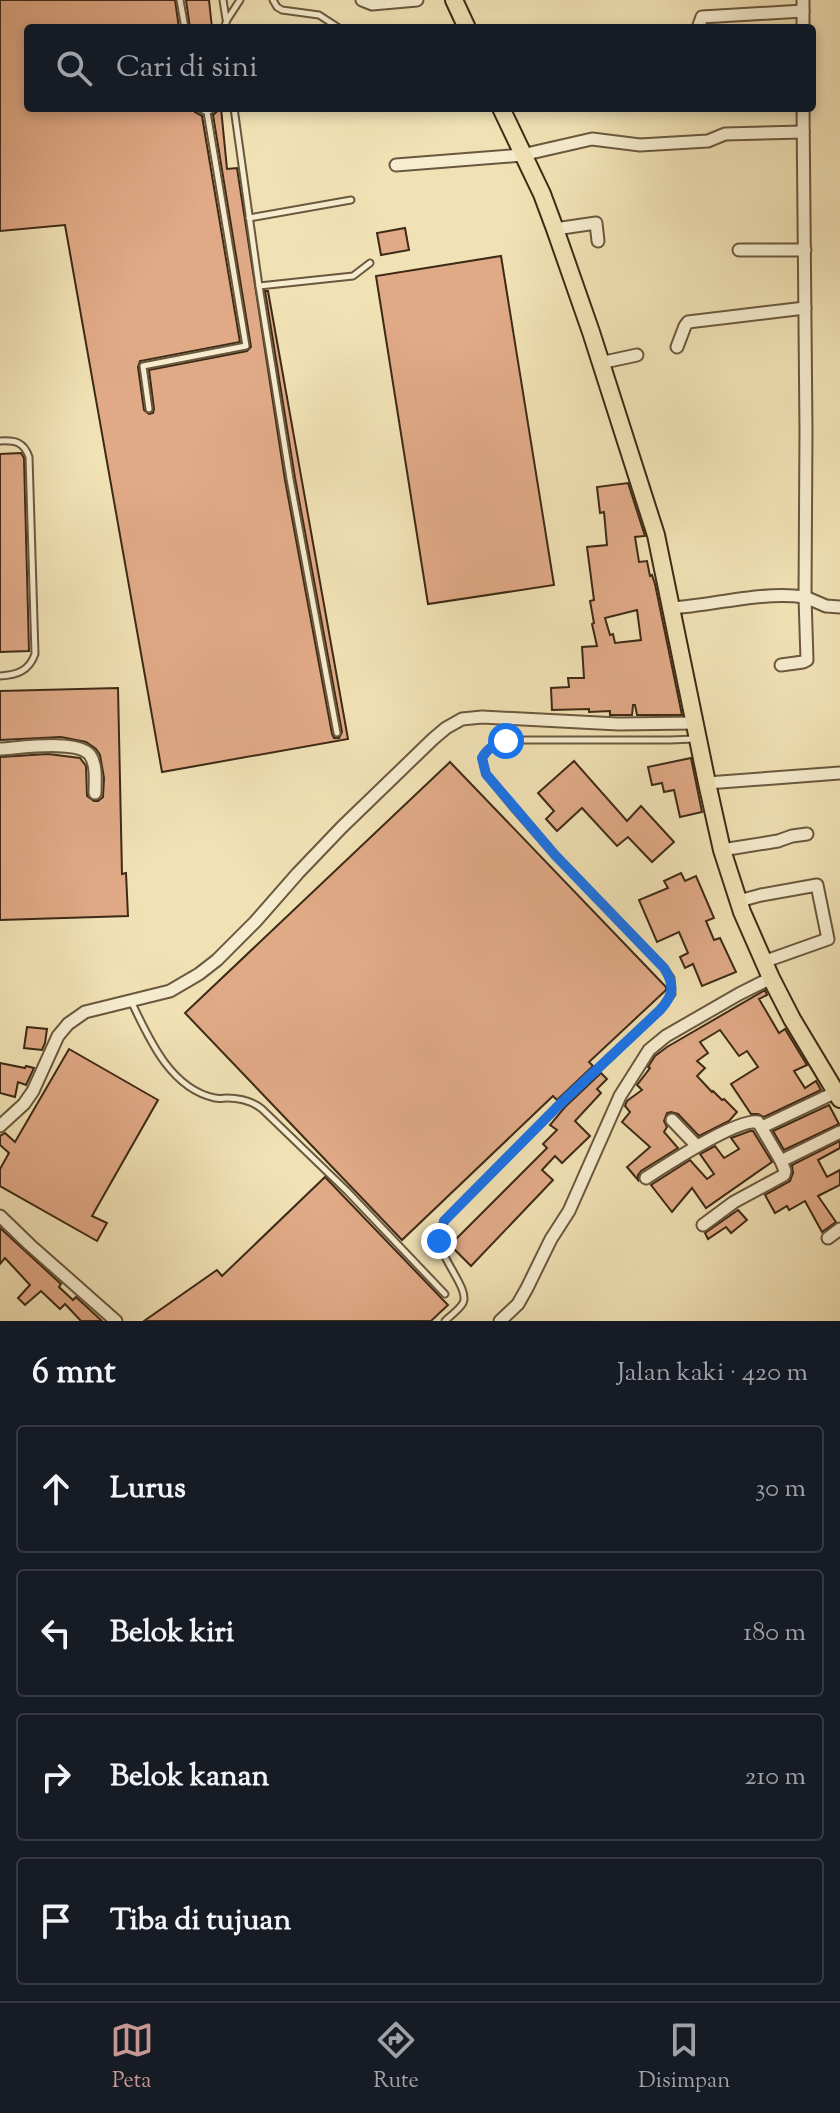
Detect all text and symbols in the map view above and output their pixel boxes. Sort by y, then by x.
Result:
search box [24,24,816,112]
icon: search [52,46,96,90]
text: Cari di sini [116,47,258,90]
route start [488,723,524,759]
route end [421,1223,457,1259]
text: 6 mnt [32,1349,116,1398]
text: Jalan kaki · 420 m [617,1355,808,1392]
icon: ahead [34,1467,78,1511]
text: Lurus [110,1468,186,1511]
text: 30 m [755,1471,806,1508]
icon: left [34,1611,78,1655]
text: Belok kiri [110,1612,234,1655]
text: 180 m [743,1615,806,1652]
icon: right [34,1755,78,1799]
text: Belok kanan [110,1756,269,1799]
text: 210 m [744,1759,806,1796]
icon: arrive [34,1899,78,1943]
text: Tiba di tujuan [110,1900,291,1943]
tab: Peta [110,2018,154,2098]
tab: Rute [373,2018,419,2098]
tab: Disimpan [638,2018,730,2098]

